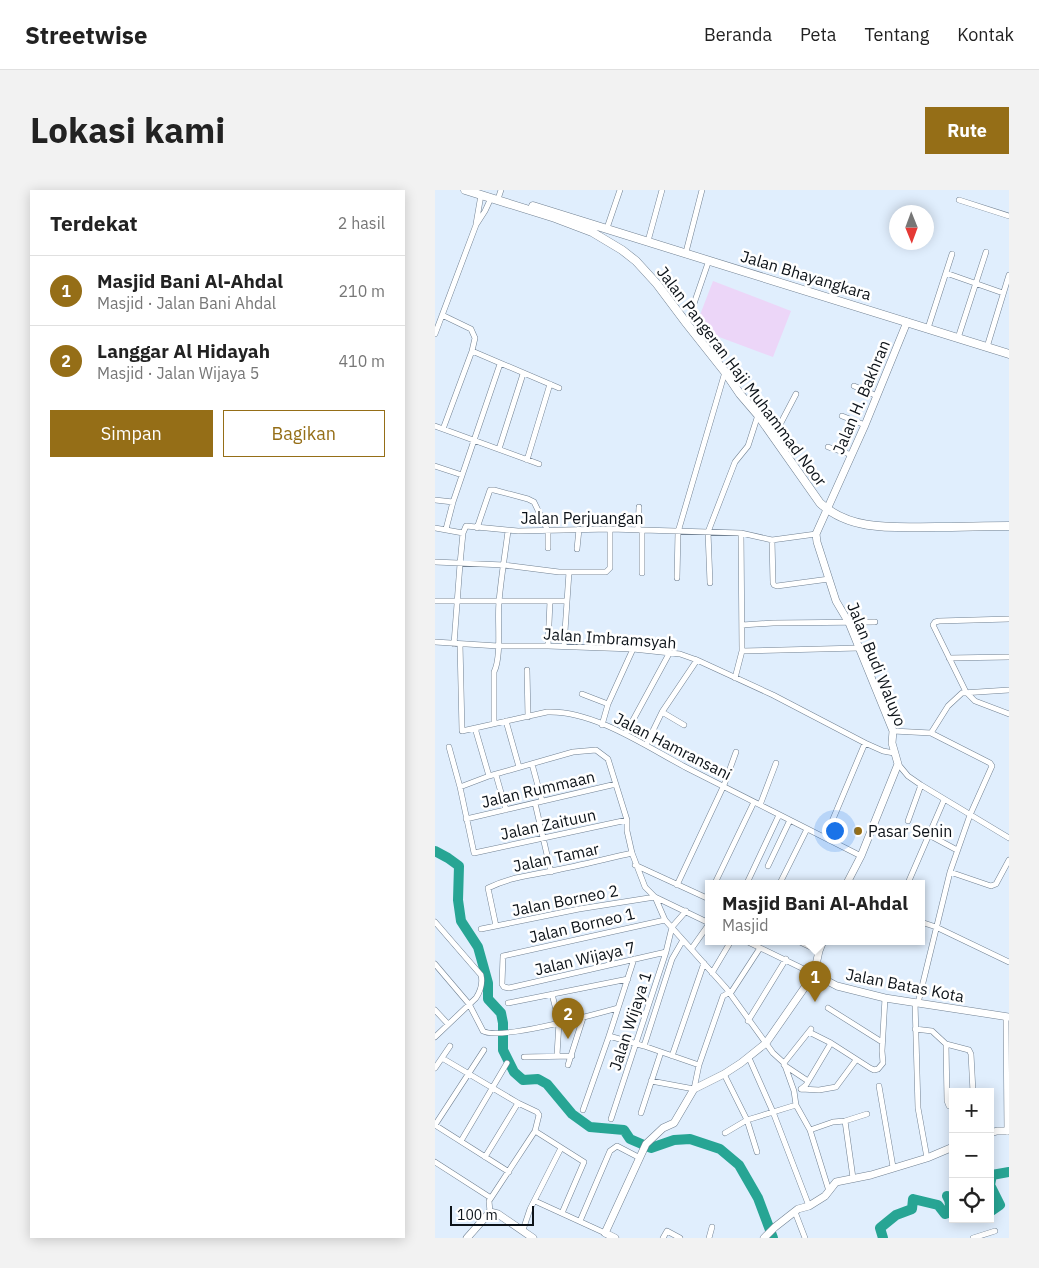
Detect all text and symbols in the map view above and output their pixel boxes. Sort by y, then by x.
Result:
text: Streetwise [25,19,147,51]
text: Beranda [704,23,772,46]
text: Peta [800,23,836,46]
text: Tentang [864,23,929,46]
text: Kontak [957,23,1014,46]
text: Lokasi kami [30,107,225,153]
button: Rute [925,107,1009,154]
north arrow [889,205,934,250]
text: Terdekat [50,209,138,237]
text: 2 hasil [338,213,385,233]
street label: Jalan Bhayangkara [738,246,874,305]
street label: Jalan Pangeran Haji Muhammad Noor [653,262,831,490]
text: Masjid Bani Al-Ahdal [97,269,283,293]
text: 1 [61,281,71,301]
text: 210 m [338,281,385,301]
text: Masjid · Jalan Bani Ahdal [97,293,276,313]
street label: Jalan H. Bakhran [828,337,894,457]
text: Langgar Al Hidayah [97,339,270,363]
text: 2 [61,351,71,371]
text: 410 m [338,351,385,371]
text: Masjid · Jalan Wijaya 5 [97,363,259,383]
button: Simpan [50,410,213,457]
button: Bagikan [223,410,385,457]
street label: Jalan Perjuangan [520,508,644,528]
street label: Jalan Budi Waluyo [843,599,911,729]
street label: Jalan Imbramsyah [543,623,677,653]
street label: Jalan Hamransani [611,708,735,784]
street label: Jalan Rummaan [479,766,597,812]
street label: Jalan Zaituun [498,804,598,844]
your location [822,818,848,844]
place label: Pasar Senin [868,821,952,841]
marker: Pasar Senin [852,825,864,837]
street label: Jalan Tamar [511,838,601,876]
street label: Jalan Borneo 2 [510,880,620,920]
popup [705,880,925,945]
text: Masjid Bani Al-Ahdal [722,891,908,915]
street label: Jalan Borneo 1 [527,903,637,947]
text: Masjid [722,915,769,935]
street label: Jalan Wijaya 7 [533,937,637,979]
pin: 1 [799,961,831,1002]
street label: Jalan Batas Kota [844,964,966,1006]
street label: Jalan Wijaya 1 [605,969,655,1073]
pin: 2 [552,998,584,1039]
map controls [949,1088,994,1223]
button: + [949,1088,994,1133]
button: − [949,1133,994,1178]
button: locate [949,1178,994,1223]
scale bar [450,1203,534,1226]
text: 100 m [457,1206,498,1224]

